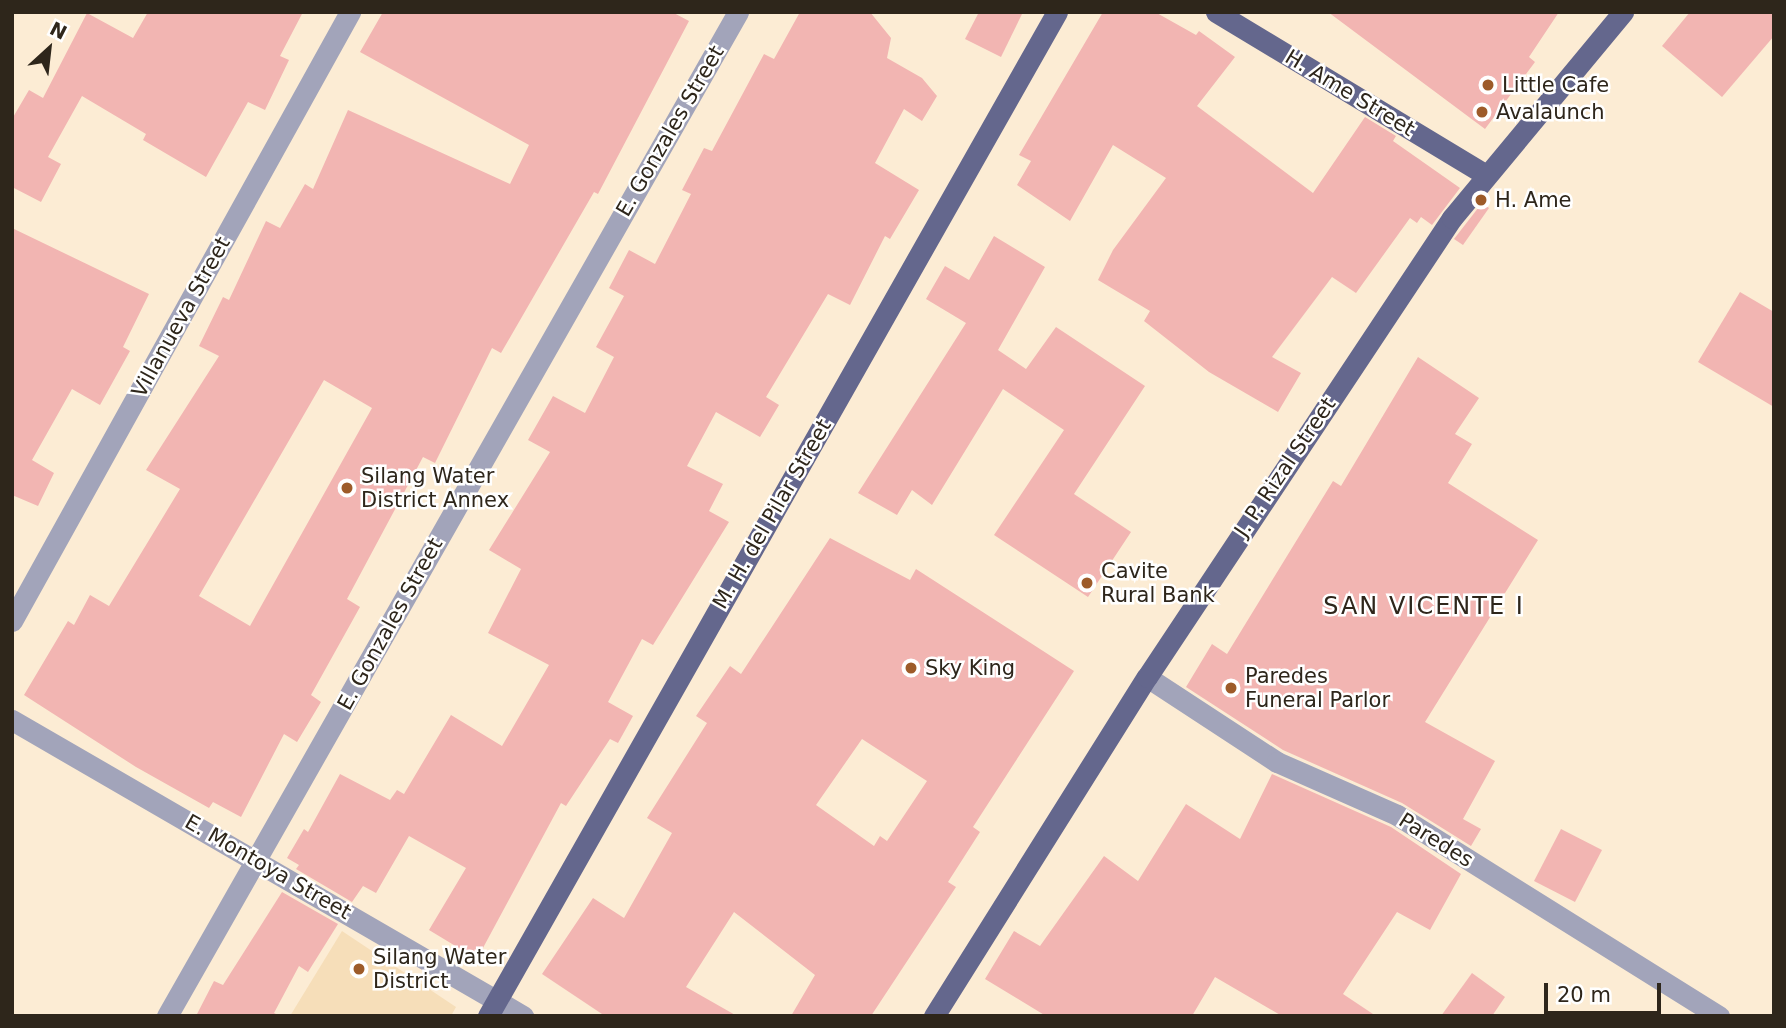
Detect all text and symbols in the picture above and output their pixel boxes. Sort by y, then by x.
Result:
north arrow [14,14,84,84]
text: N [46,17,71,44]
street label: E. Gonzales Street [611,41,729,221]
street label: H. Ame Street [1281,44,1419,142]
place label: Little Cafe [1502,72,1609,98]
marker: Little Cafe [1480,77,1496,93]
place label: Avalaunch [1496,99,1605,125]
marker: Avalaunch [1474,104,1490,120]
place label: H. Ame [1495,187,1572,213]
marker: H. Ame [1473,192,1489,208]
street label: Villanueva Street [126,232,236,402]
street label: J. P. Rizal Street [1229,392,1341,542]
street label: M. H. del Pilar Street [707,415,837,613]
place label: Silang Water District Annex [361,463,509,513]
marker: Silang Water District Annex [339,480,355,496]
street label: E. Gonzales Street [332,533,448,715]
place label: Cavite Rural Bank [1101,558,1215,608]
marker: Cavite Rural Bank [1079,575,1095,591]
district label: SAN VICENTE I [1325,593,1523,621]
place label: Sky King [925,655,1015,681]
marker: Sky King [903,660,919,676]
place label: Paredes Funeral Parlor [1245,663,1390,713]
marker: Paredes Funeral Parlor [1223,680,1239,696]
street label: Paredes [1394,807,1478,873]
street label: E. Montoya Street [180,809,356,925]
place label: Silang Water District [373,944,506,994]
marker: Silang Water District [351,961,367,977]
scale bar [1548,968,1665,1012]
text: 20 m [1557,983,1611,1007]

